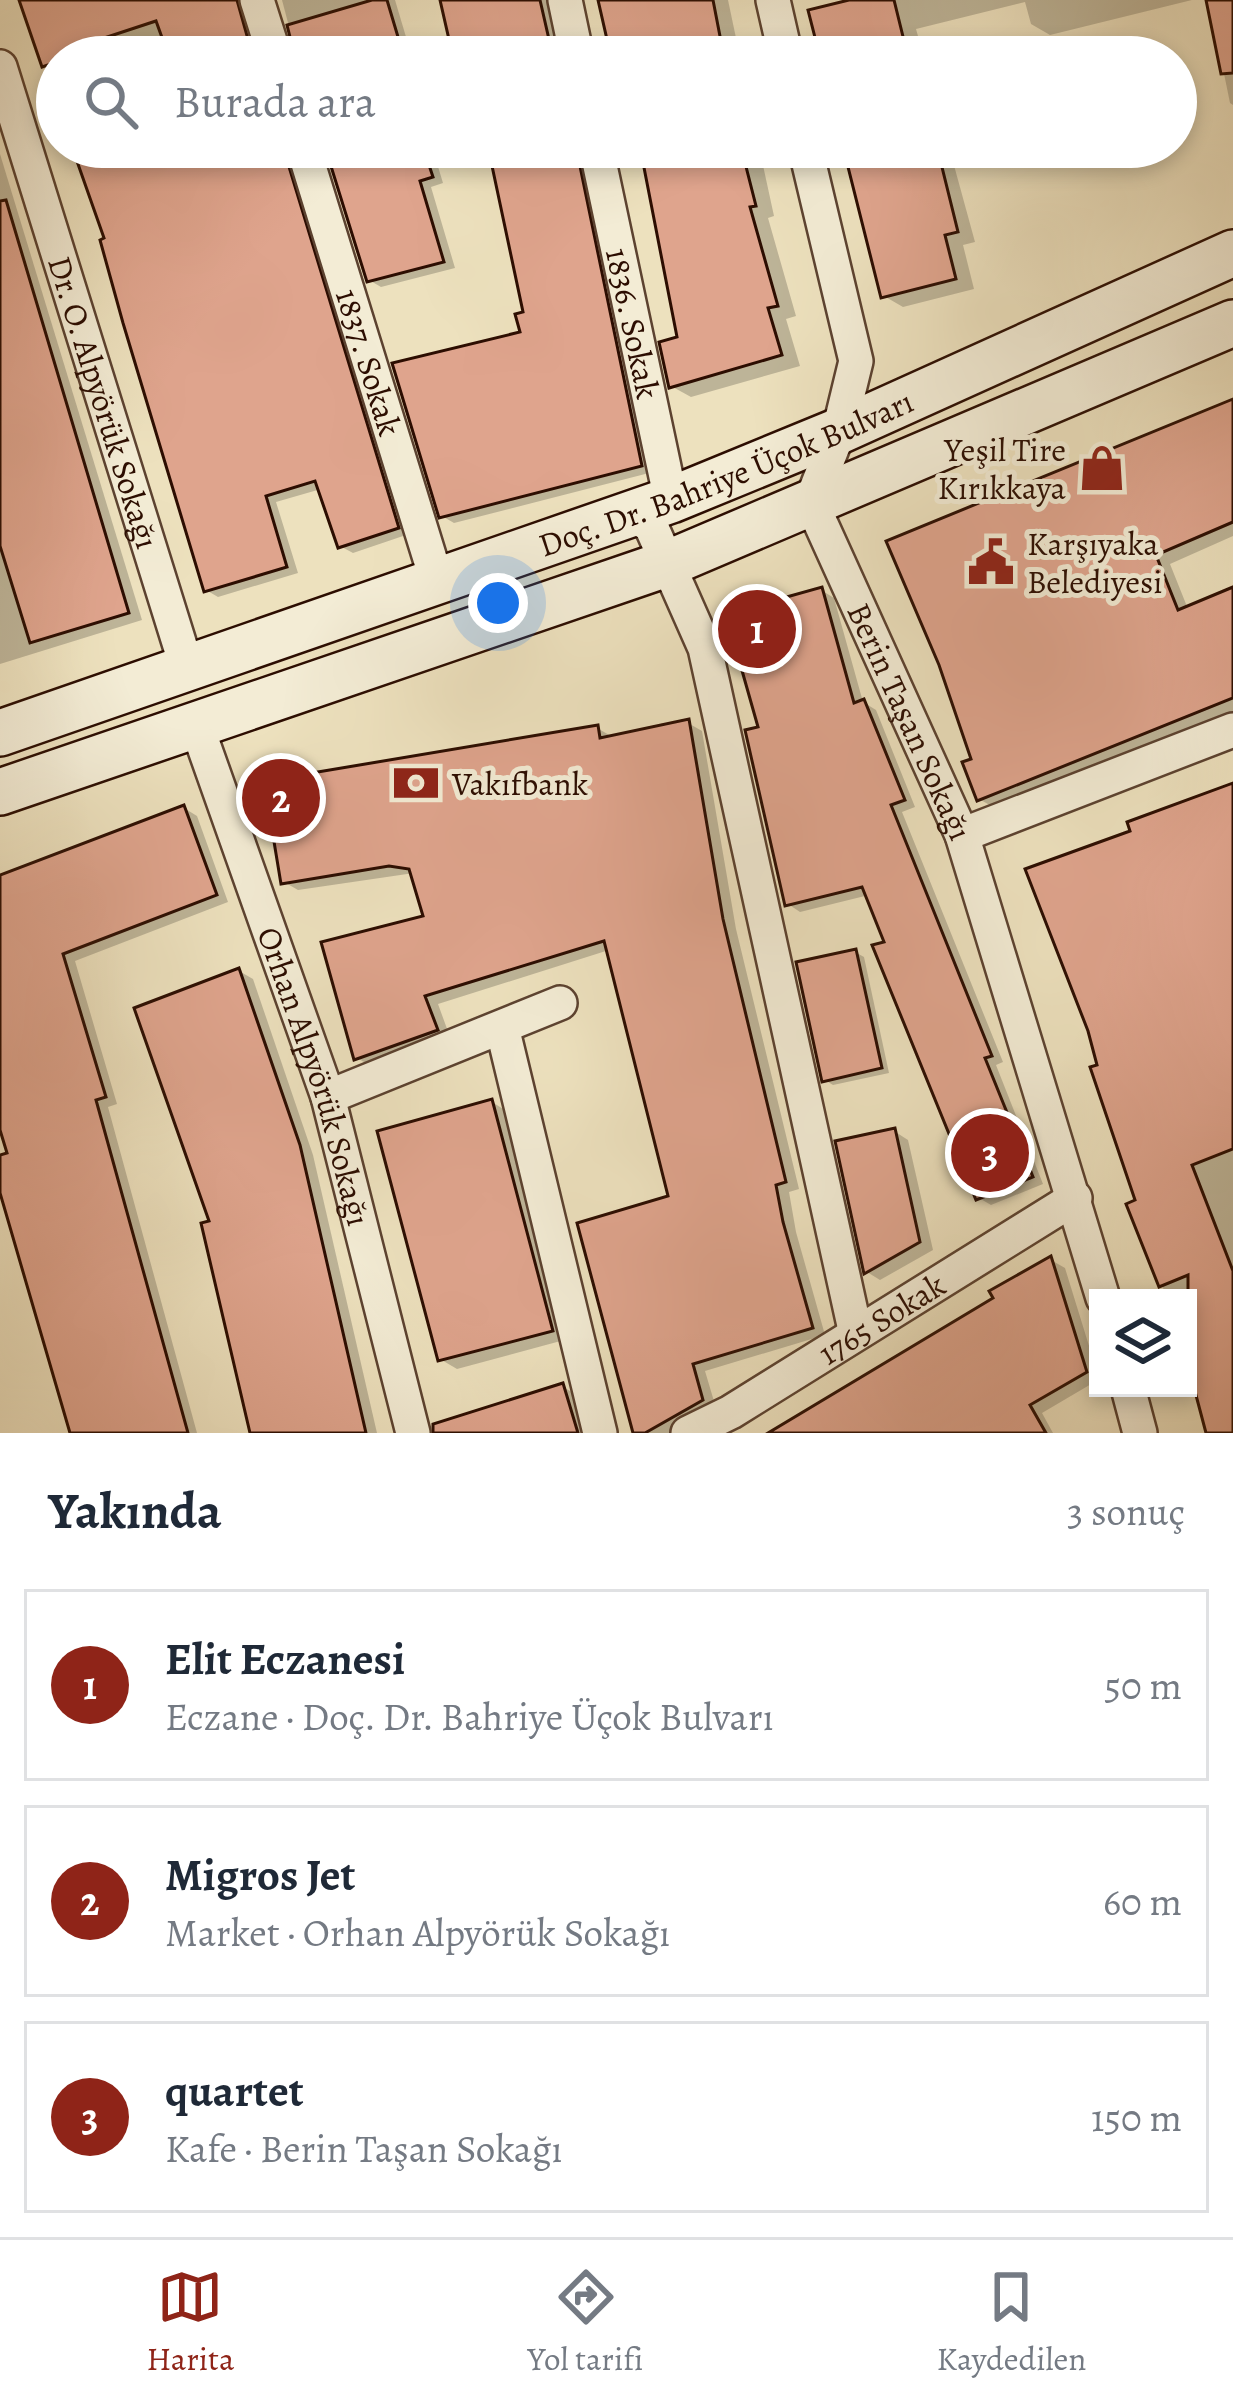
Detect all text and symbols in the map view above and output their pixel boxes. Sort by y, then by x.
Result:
search box [36,36,1197,168]
icon: search [78,69,144,135]
text: Burada ara [174,71,376,133]
street label: 1836. Sokak [595,244,671,403]
street label: Dr. O. Alpyörük Sokağı [38,250,171,554]
street label: 1837. Sokak [325,283,413,441]
street label: Doç. Dr. Bahriye Üçok Bulvarı [532,378,920,567]
place label: Yeşil Tire Kırıkkaya [938,427,1067,510]
shop icon: Yeşil Tire Kırıkkaya [1077,443,1127,493]
place label: Karşıyaka Belediyesi [1027,521,1163,604]
public building icon: Karşıyaka Belediyesi [966,537,1016,587]
your location [468,573,528,633]
pin: 1 [718,584,796,674]
street label: Berin Taşan Sokağı [837,595,984,847]
pin: 2 [242,753,320,843]
bank icon: Vakıfbank [391,758,441,808]
place label: Vakıfbank [451,761,588,806]
street label: Orhan Alpyörük Sokağı [247,921,382,1230]
pin: 3 [951,1108,1029,1198]
street label: 1765 Sokak [809,1262,954,1375]
map controls [1089,1289,1197,1397]
button: layers [1089,1289,1197,1397]
text: Yakında [48,1476,222,1546]
text: 3 sonuç [1067,1485,1185,1538]
text: Elit Eczanesi [165,1628,405,1690]
text: 1 [83,1659,97,1712]
text: 50 m [1104,1659,1182,1712]
text: Eczane · Doç. Dr. Bahriye Üçok Bulvarı [165,1690,774,1743]
text: Migros Jet [165,1844,355,1906]
text: 2 [81,1875,99,1928]
text: 60 m [1103,1875,1182,1928]
text: Market · Orhan Alpyörük Sokağı [165,1906,670,1959]
text: quartet [165,2060,304,2122]
text: 3 [82,2091,98,2144]
text: 150 m [1091,2091,1182,2144]
text: Kafe · Berin Taşan Sokağı [165,2122,563,2175]
tab: Harita [147,2264,234,2381]
tab: Yol tarifi [528,2264,643,2381]
tab: Kaydedilen [937,2264,1086,2381]

